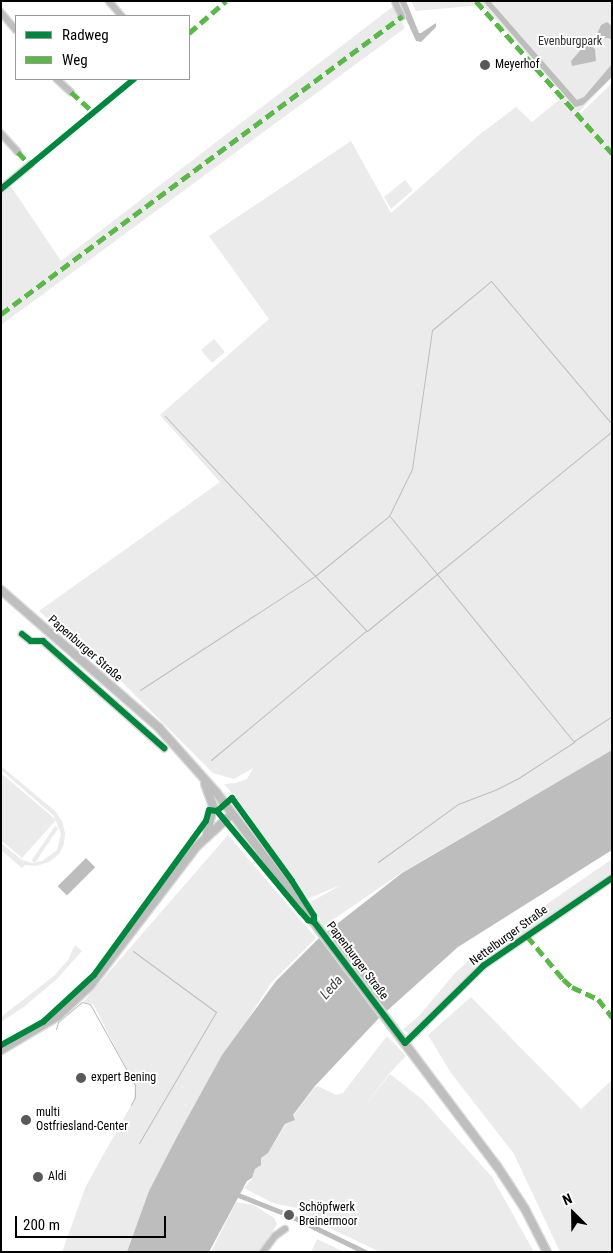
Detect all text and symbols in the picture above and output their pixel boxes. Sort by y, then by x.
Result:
legend [15,15,190,80]
text: Radweg [62,26,109,44]
park label: Evenburgpark [538,35,602,49]
text: Weg [62,51,88,69]
place label: Meyerhof [495,58,539,72]
marker: Meyerhof [479,59,491,71]
street label: Papenburger Straße [45,613,125,685]
street label: Nettelburger Straße [467,903,551,969]
street label: Papenburger Straße [323,919,391,1003]
water label: Leda [316,972,346,1002]
place label: expert Bening [91,1071,156,1085]
marker: expert Bening [75,1072,87,1084]
place label: multi Ostfriesland-Center [36,1106,128,1134]
marker: multi Ostfriesland-Center [20,1114,32,1126]
place label: Aldi [48,1170,66,1184]
marker: Aldi [32,1171,44,1183]
north arrow [548,1188,598,1238]
text: N [560,1190,574,1208]
place label: Schöpfwerk Breinermoor [299,1201,357,1229]
scale bar [18,1206,169,1238]
marker: Schöpfwerk Breinermoor [283,1209,295,1221]
text: 200 m [23,1216,60,1234]

